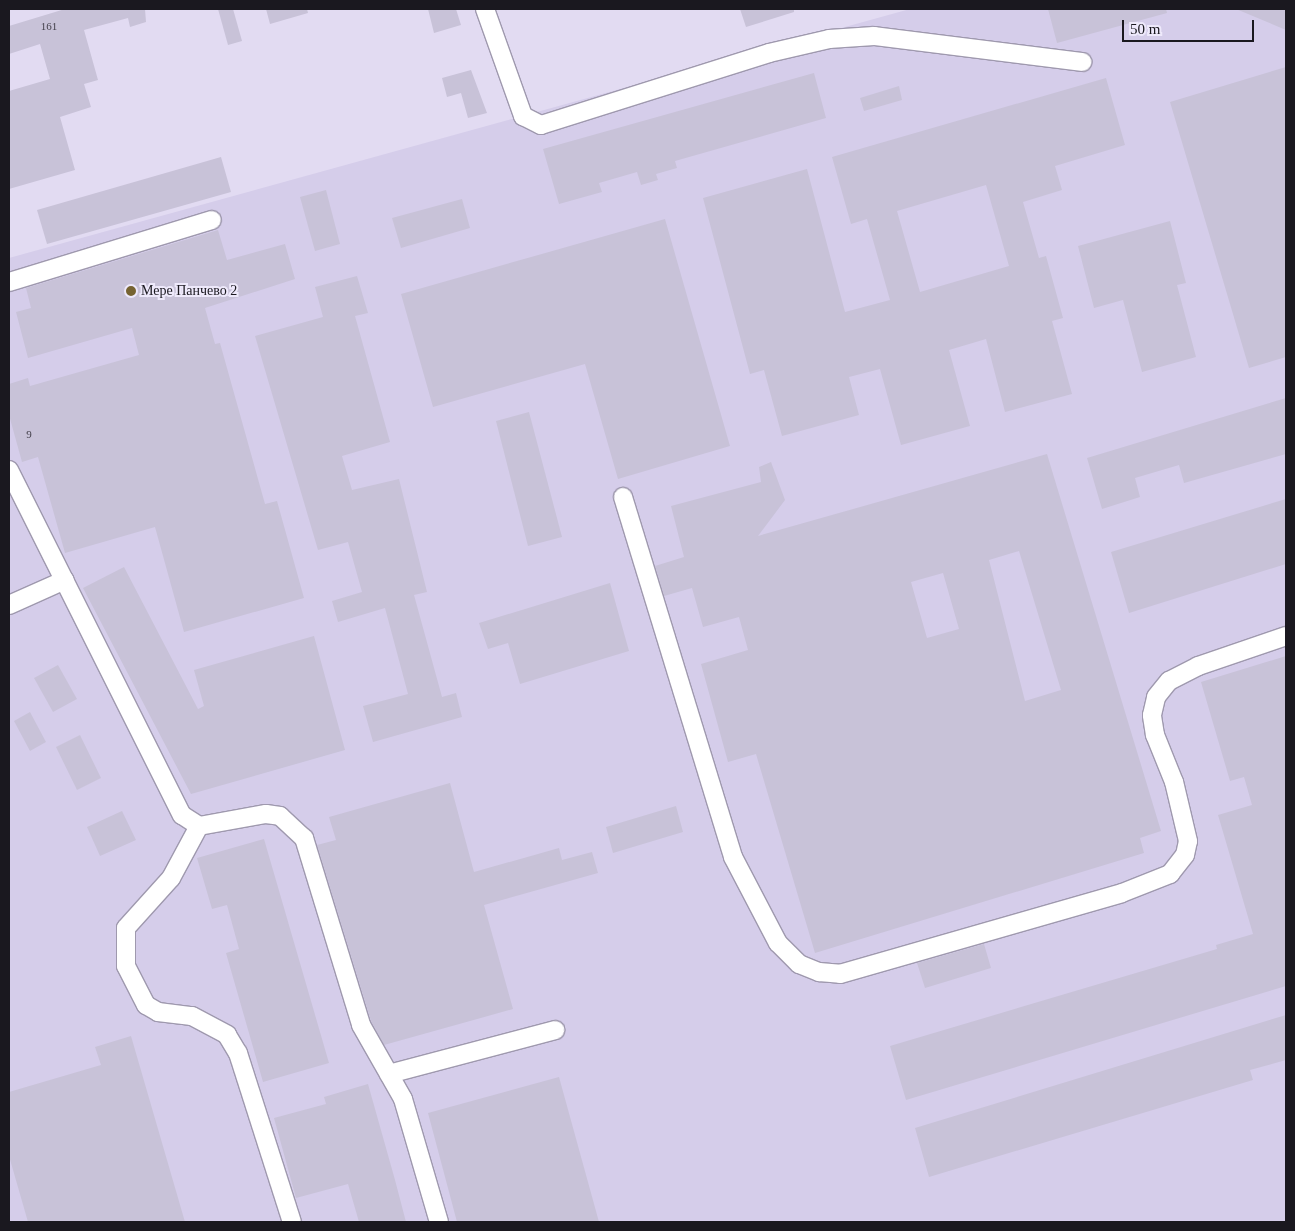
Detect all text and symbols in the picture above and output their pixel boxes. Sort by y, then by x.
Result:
scale bar [1125,10,1258,42]
house number: 161 [41,19,57,33]
text: 50 m [1130,21,1160,37]
place label: Мере Панчево 2 [141,283,237,299]
marker: Мере Панчево 2 [125,285,137,297]
house number: 9 [26,427,32,441]

